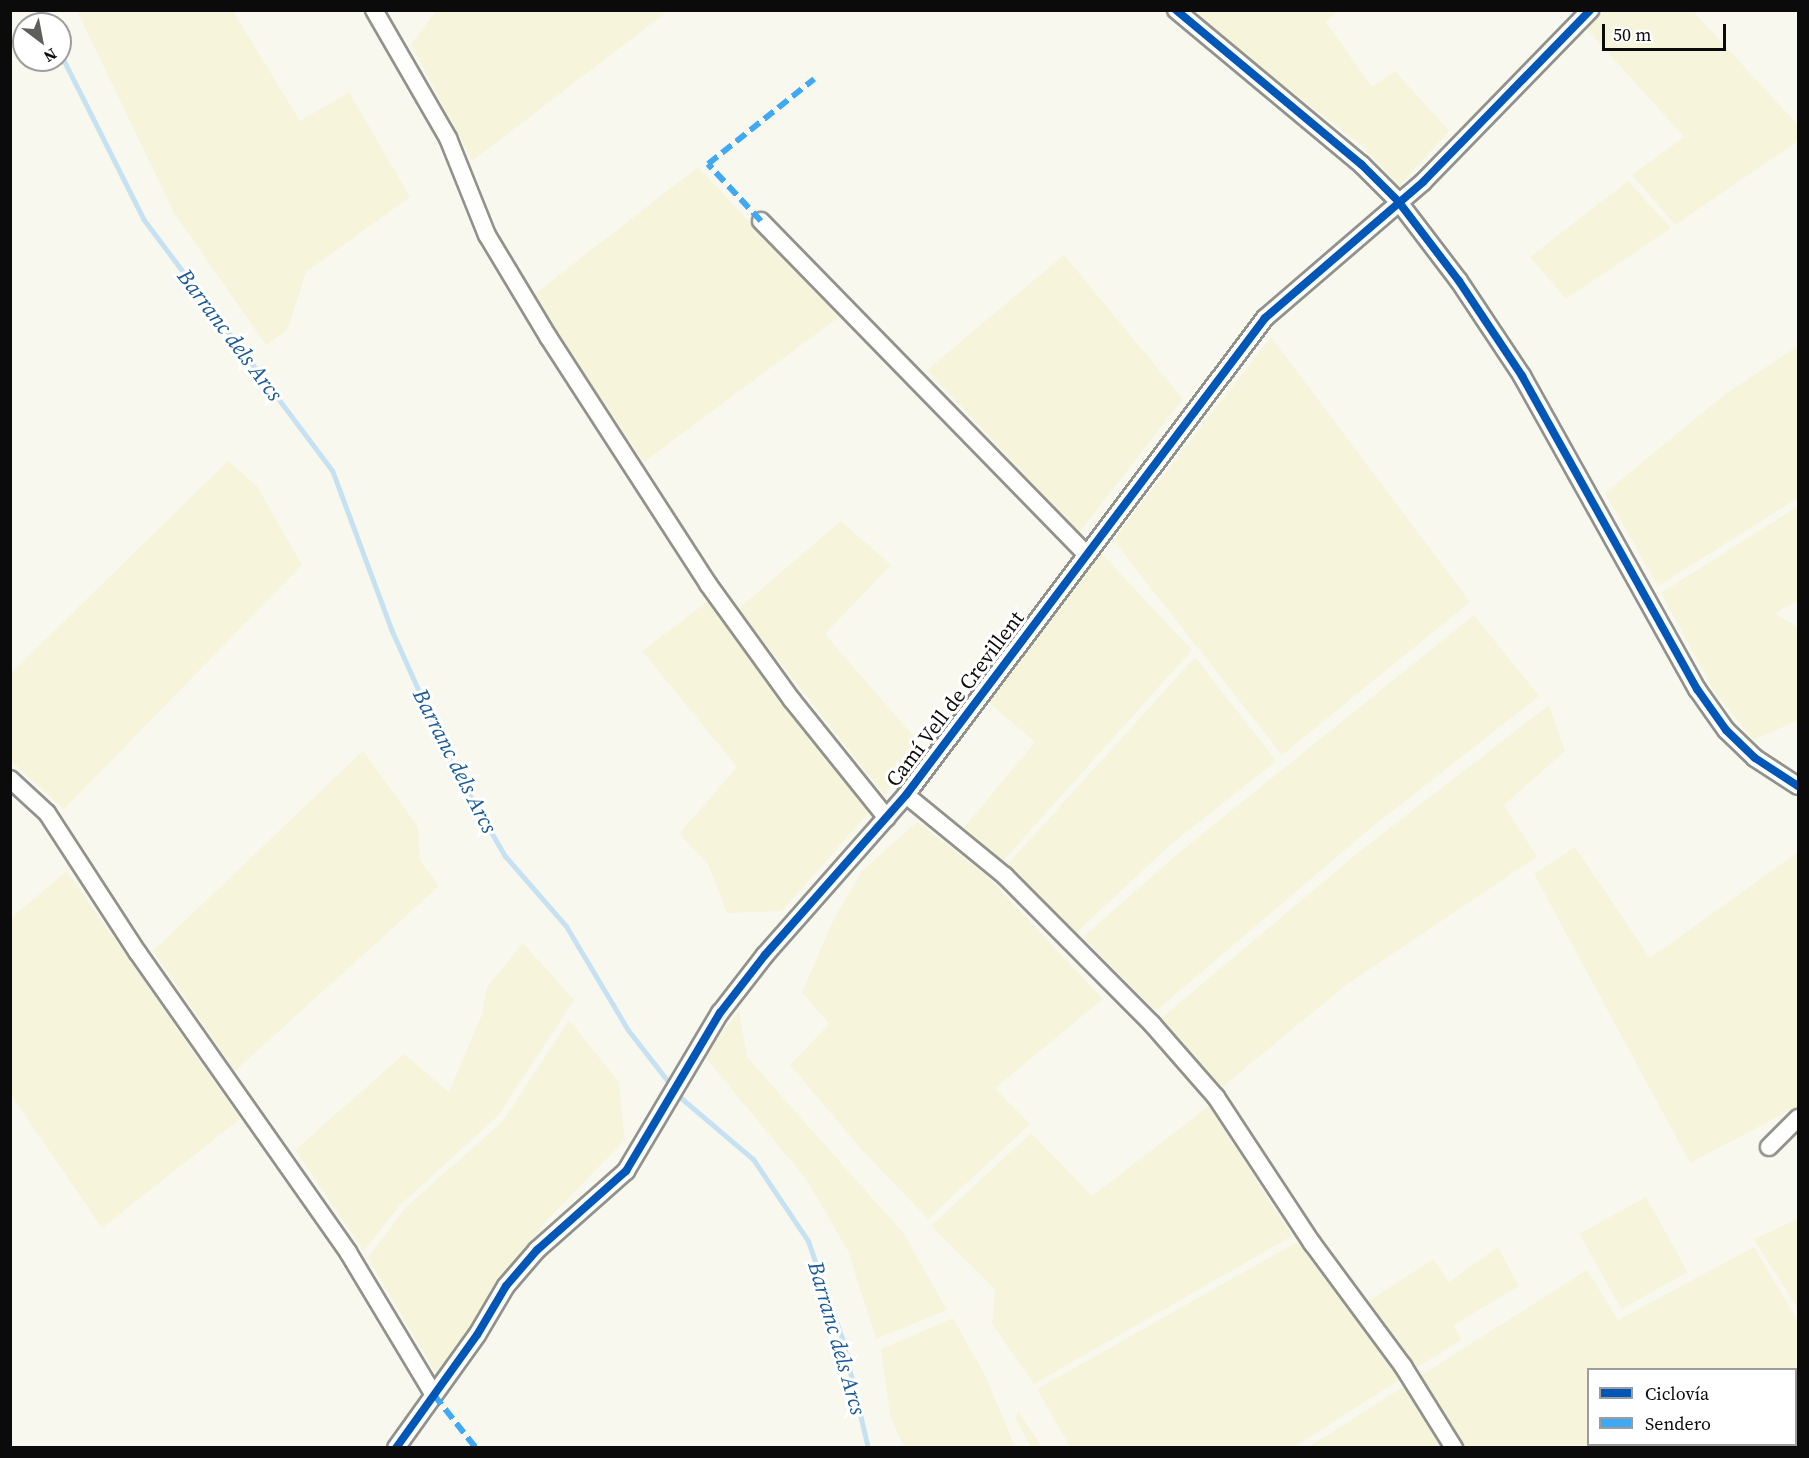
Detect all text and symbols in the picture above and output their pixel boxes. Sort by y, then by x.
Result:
north arrow [12,12,72,72]
scale bar [1605,12,1730,50]
text: 50 m [1613,22,1651,47]
text: N [40,43,61,68]
water label: Barranc dels Arcs [172,264,288,406]
street label: Camí Vell de Crevillent [881,606,1029,792]
water label: Barranc dels Arcs [407,684,503,838]
water label: Barranc dels Arcs [802,1258,872,1418]
legend [1587,1368,1797,1446]
text: Ciclovía [1645,1381,1709,1406]
text: Sendero [1645,1411,1711,1436]

